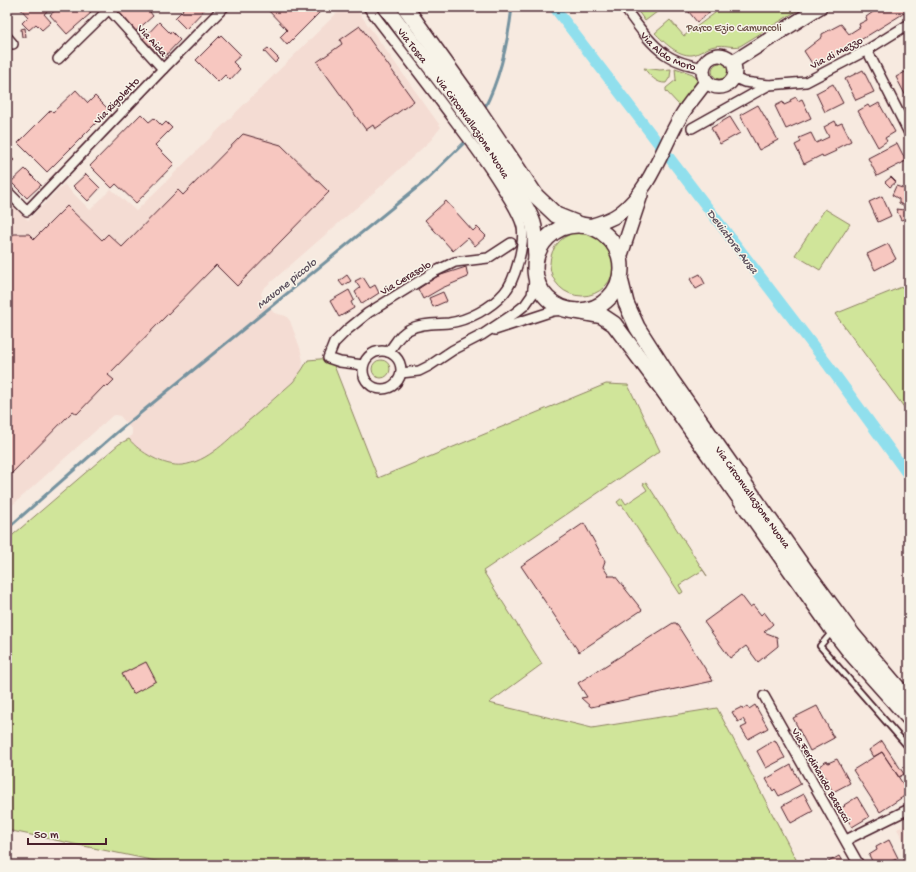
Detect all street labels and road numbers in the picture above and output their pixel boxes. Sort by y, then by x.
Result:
street label: Via Aida [133,22,169,60]
street label: Via Tosca [393,26,429,67]
street label: Via Aldo Moro [636,29,697,74]
street label: Via di Mezzo [808,35,865,73]
street label: Via Circonvallazione Nuova [431,74,511,182]
street label: Via Rigoletto [92,75,143,128]
street label: Via Cerasolo [378,259,434,299]
street label: Via Circonvallazione Nuova [711,444,792,552]
street label: Via Ferdinando Bascucci [788,726,852,825]

